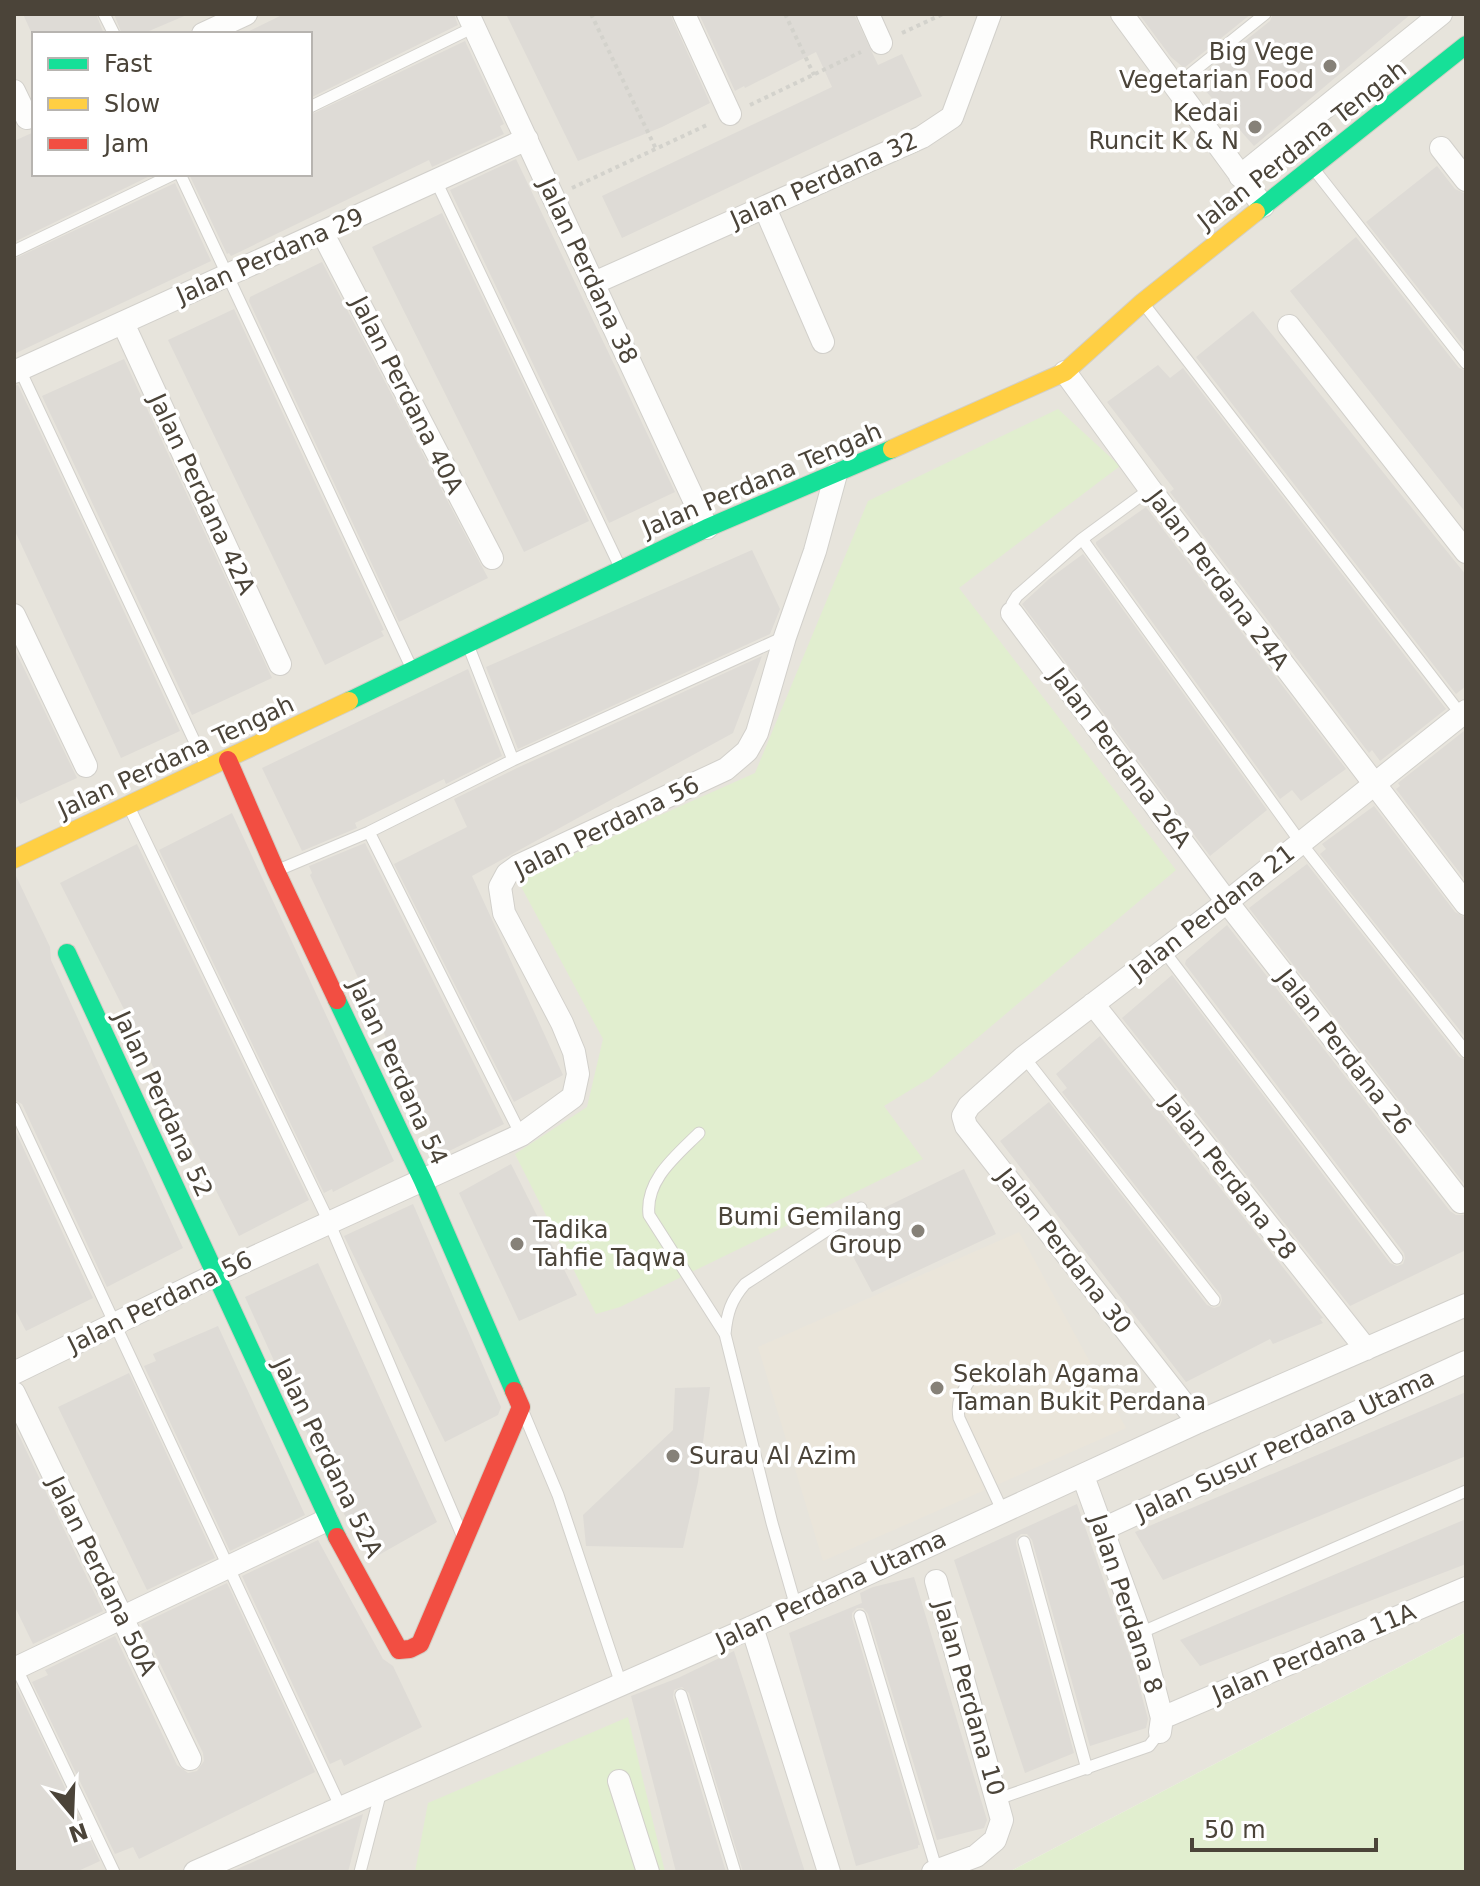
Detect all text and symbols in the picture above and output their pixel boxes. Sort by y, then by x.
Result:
legend [32,32,312,176]
place label: Big Vege Vegetarian Food [1119,38,1314,94]
text: Fast [104,50,152,78]
street label: Jalan Perdana Tengah [1191,55,1412,236]
marker: Big Vege Vegetarian Food [1321,57,1339,75]
text: Slow [104,90,160,118]
place label: Kedai Runcit K & N [1088,99,1239,155]
marker: Kedai Runcit K & N [1246,118,1264,136]
street label: Jalan Perdana 32 [724,126,922,235]
text: Jam [102,130,149,158]
street label: Jalan Perdana 38 [532,172,643,368]
street label: Jalan Perdana 29 [170,202,368,311]
street label: Jalan Perdana 40A [344,290,469,499]
street label: Jalan Perdana 42A [142,387,261,599]
street label: Jalan Perdana Tengah [636,417,886,544]
street label: Jalan Perdana 24A [1140,483,1295,676]
street label: Jalan Perdana 26A [1042,661,1197,854]
street label: Jalan Perdana Tengah [52,690,298,825]
street label: Jalan Perdana 56 [508,770,704,885]
street label: Jalan Perdana 21 [1122,839,1300,986]
street label: Jalan Perdana 26 [1270,962,1417,1140]
street label: Jalan Perdana 54 [342,973,453,1169]
street label: Jalan Perdana 52 [107,1005,218,1201]
street label: Jalan Perdana 28 [1155,1087,1302,1265]
street label: Jalan Perdana 30 [990,1161,1137,1339]
place label: Bumi Gemilang Group [717,1203,902,1259]
place label: Tadika Tahfie Taqwa [532,1216,686,1272]
marker: Bumi Gemilang Group [909,1222,927,1240]
marker: Tadika Tahfie Taqwa [508,1235,526,1253]
street label: Jalan Perdana 56 [61,1245,257,1360]
street label: Jalan Perdana 52A [267,1352,389,1563]
place label: Sekolah Agama Taman Bukit Perdana [952,1360,1206,1416]
street label: Jalan Susur Perdana Utama [1129,1363,1439,1528]
marker: Sekolah Agama Taman Bukit Perdana [928,1379,946,1397]
place label: Surau Al Azim [689,1442,857,1470]
marker: Surau Al Azim [664,1447,682,1465]
street label: Jalan Perdana 50A [41,1470,163,1681]
street label: Jalan Perdana 8 [1083,1509,1168,1697]
street label: Jalan Perdana Utama [709,1524,951,1657]
street label: Jalan Perdana 10 [927,1595,1010,1799]
street label: Jalan Perdana 11A [1206,1597,1420,1709]
north arrow [32,1774,112,1854]
scale bar [1192,1802,1376,1852]
text: 50 m [1204,1816,1266,1844]
text: N [66,1818,91,1847]

